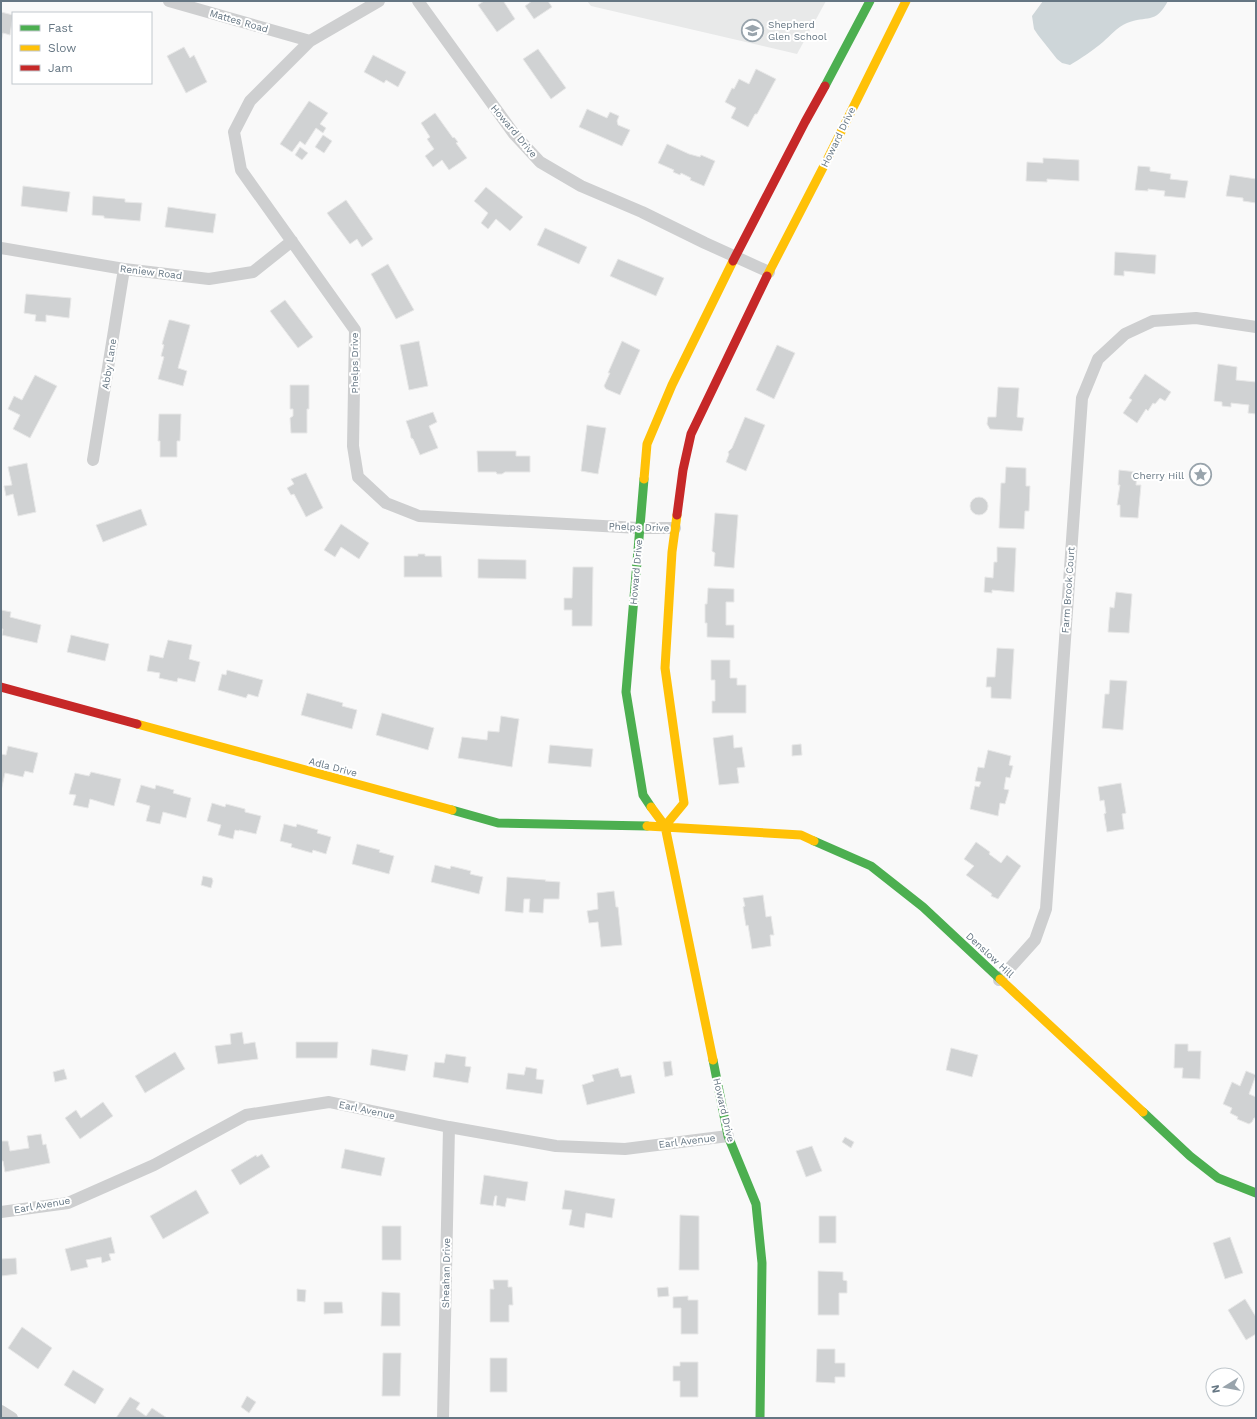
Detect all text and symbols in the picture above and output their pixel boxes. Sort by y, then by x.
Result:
street label: Mattes Road [208,7,270,35]
legend [12,12,152,84]
school or university icon: Shepherd Glen School [739,17,765,43]
place label: Shepherd Glen School [768,19,827,42]
text: Fast [48,21,73,35]
text: Slow [48,41,76,55]
text: Jam [48,61,73,75]
street label: Howard Drive [489,102,539,160]
street label: Howard Drive [819,105,857,169]
street label: Reniew Road [119,263,183,281]
street label: Phelps Drive [349,332,360,393]
street label: Abby Lane [100,338,118,390]
place icon: Cherry Hill [1187,462,1213,488]
place label: Cherry Hill [1133,470,1184,481]
street label: Phelps Drive [608,520,670,534]
street label: Howard Drive [628,539,644,605]
street label: Farm Brook Court [1059,546,1077,634]
street label: Adla Drive [308,755,359,779]
street label: Denslow Hill [964,930,1016,980]
street label: Howard Drive [711,1077,737,1143]
street label: Earl Avenue [338,1099,396,1121]
street label: Earl Avenue [658,1132,716,1150]
street label: Earl Avenue [13,1195,71,1215]
street label: Sheahan Drive [440,1238,452,1308]
north arrow [1205,1367,1245,1407]
text: N [1209,1384,1223,1394]

